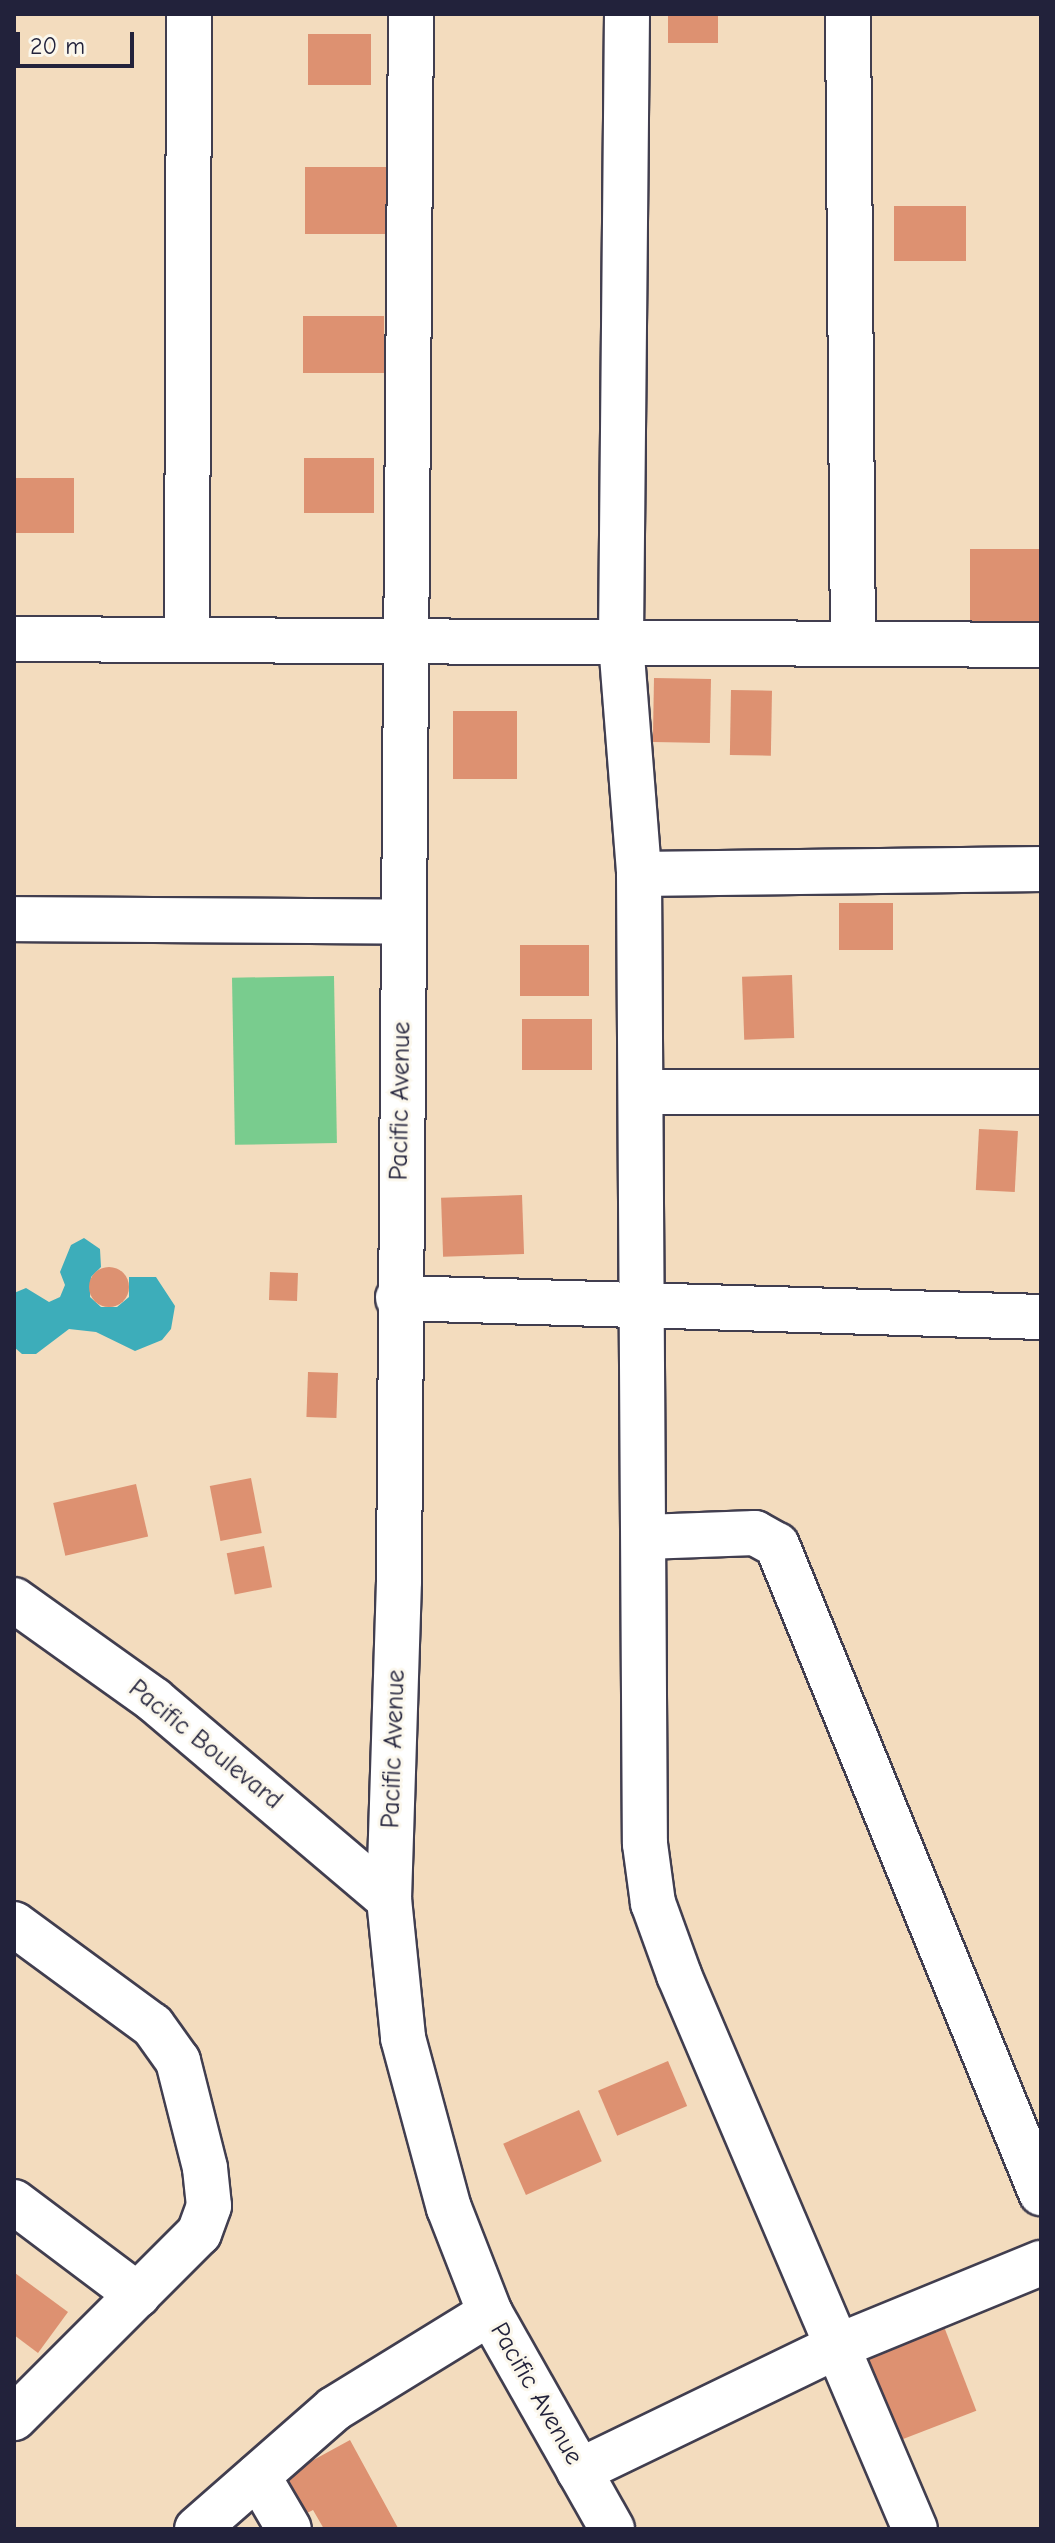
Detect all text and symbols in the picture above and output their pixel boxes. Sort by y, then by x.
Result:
scale bar [20,16,138,66]
text: 20 m [30,32,85,60]
street label: Pacific Avenue [384,1021,418,1181]
street label: Pacific Avenue [376,1669,412,1829]
street label: Pacific Boulevard [122,1674,288,1816]
street label: Pacific Avenue [483,2317,589,2471]

